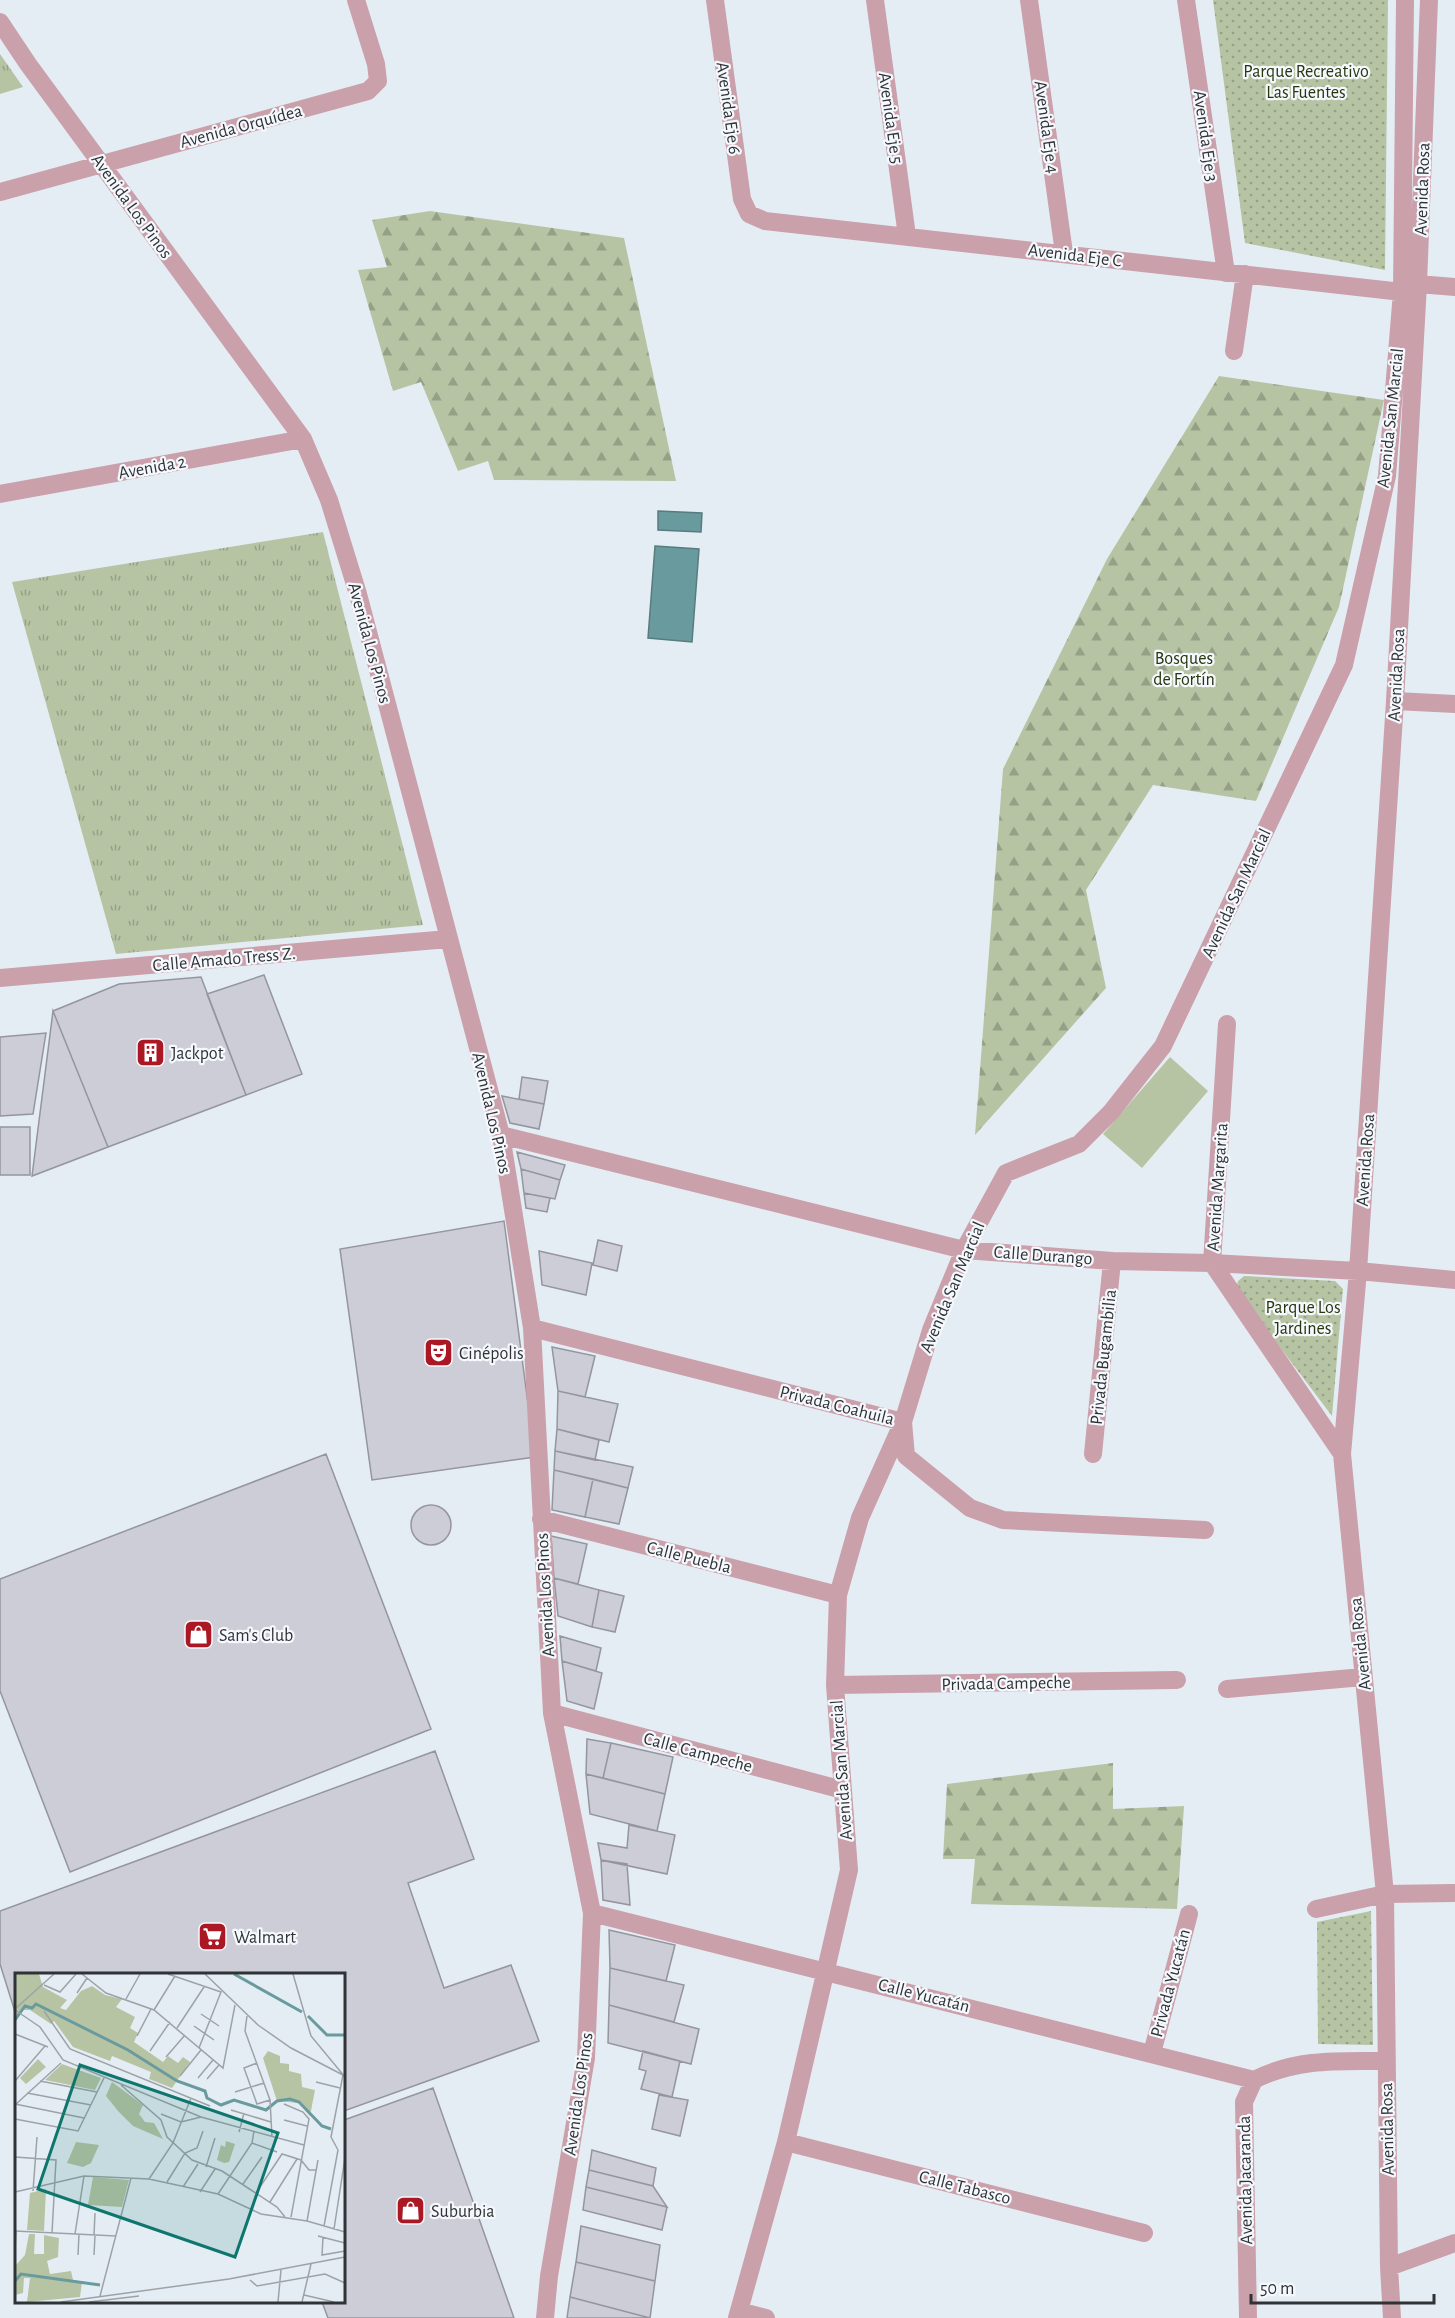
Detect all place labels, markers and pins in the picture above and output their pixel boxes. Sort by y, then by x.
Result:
building icon: Jackpot [134,1037,166,1069]
place label: Jackpot [171,1045,224,1063]
theatre icon: Cinépolis [422,1337,454,1369]
place label: Cinépolis [459,1345,524,1363]
shop icon: Sam's Club [182,1619,214,1651]
place label: Sam's Club [219,1627,293,1645]
supermarket icon: Walmart [197,1921,229,1953]
place label: Walmart [234,1929,296,1947]
shop icon: Suburbia [394,2195,426,2227]
place label: Suburbia [431,2203,495,2221]

